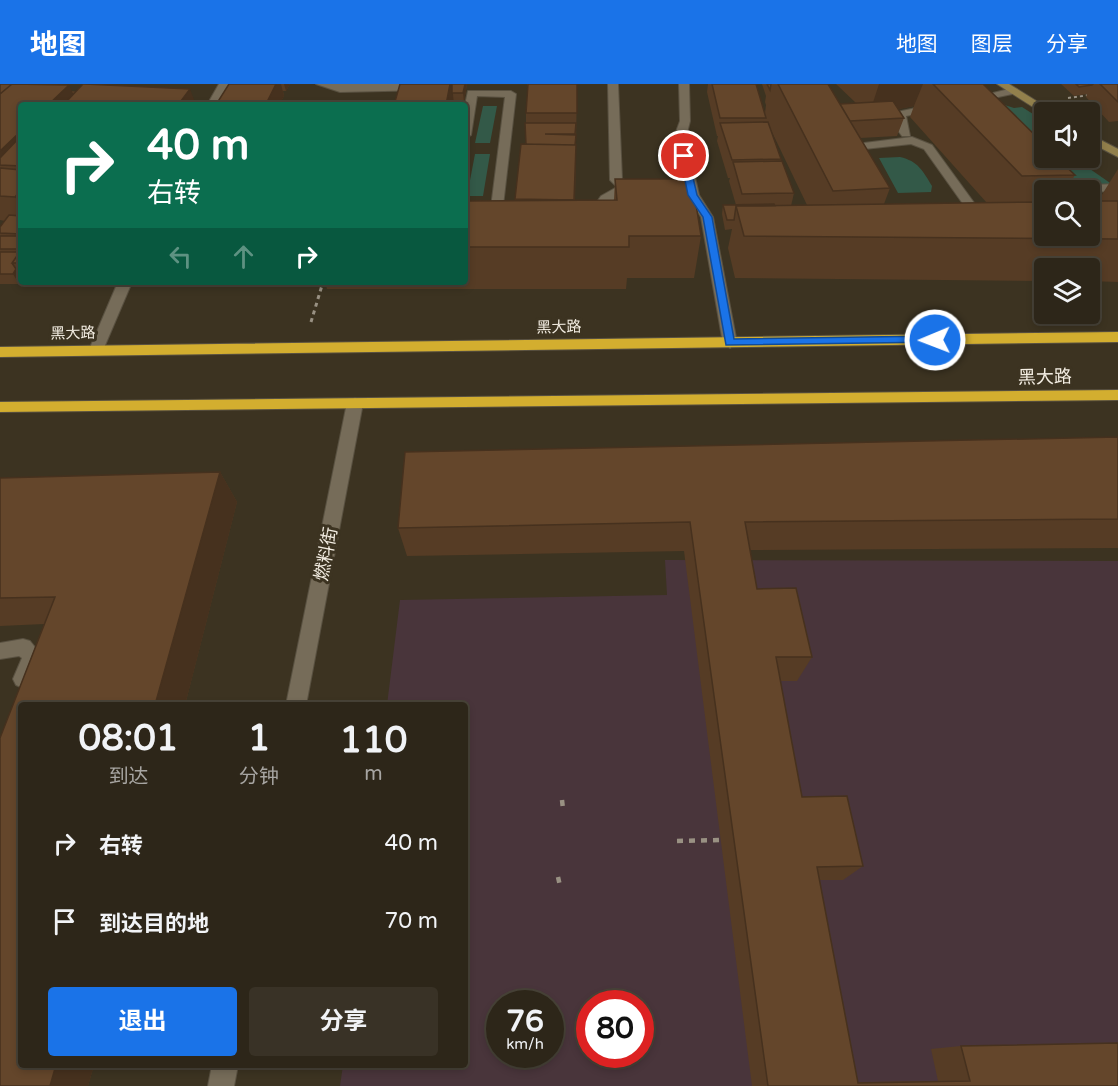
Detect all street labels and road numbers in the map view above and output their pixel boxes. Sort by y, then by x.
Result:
street label: 黑大路 [536,318,582,336]
street label: 黑大路 [50,324,96,342]
street label: 黑大路 [1018,366,1072,388]
street label: 燃料街 [310,525,342,583]

